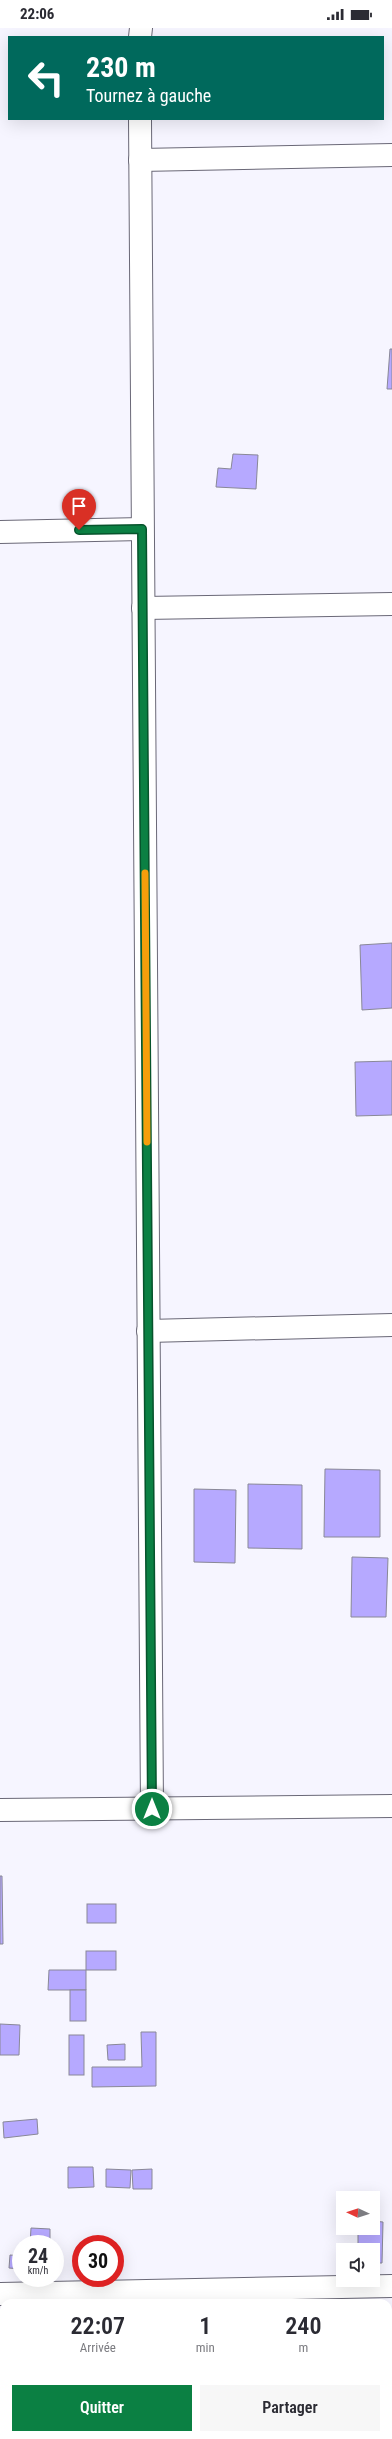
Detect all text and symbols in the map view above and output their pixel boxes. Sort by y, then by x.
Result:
text: 22:06 [20,5,54,23]
text: 230 m [86,51,156,84]
icon: left [20,52,72,104]
text: Tournez à gauche [86,85,211,106]
pin [62,489,96,530]
icon: arrive [68,495,90,517]
position arrow [131,1788,173,1830]
north arrow [336,2191,380,2235]
map controls [336,2191,380,2287]
speed limit sign: 30 [72,2235,124,2287]
button: sound [336,2243,380,2287]
text: 24 [28,2244,48,2268]
text: km/h [28,2265,48,2276]
text: 22:07 [71,2312,125,2340]
text: 1 [199,2312,211,2340]
text: 240 [285,2312,321,2340]
text: Arrivée [80,2340,116,2355]
text: min [196,2340,215,2355]
text: m [298,2340,308,2355]
button: Quitter [12,2385,192,2431]
button: Partager [200,2385,380,2431]

